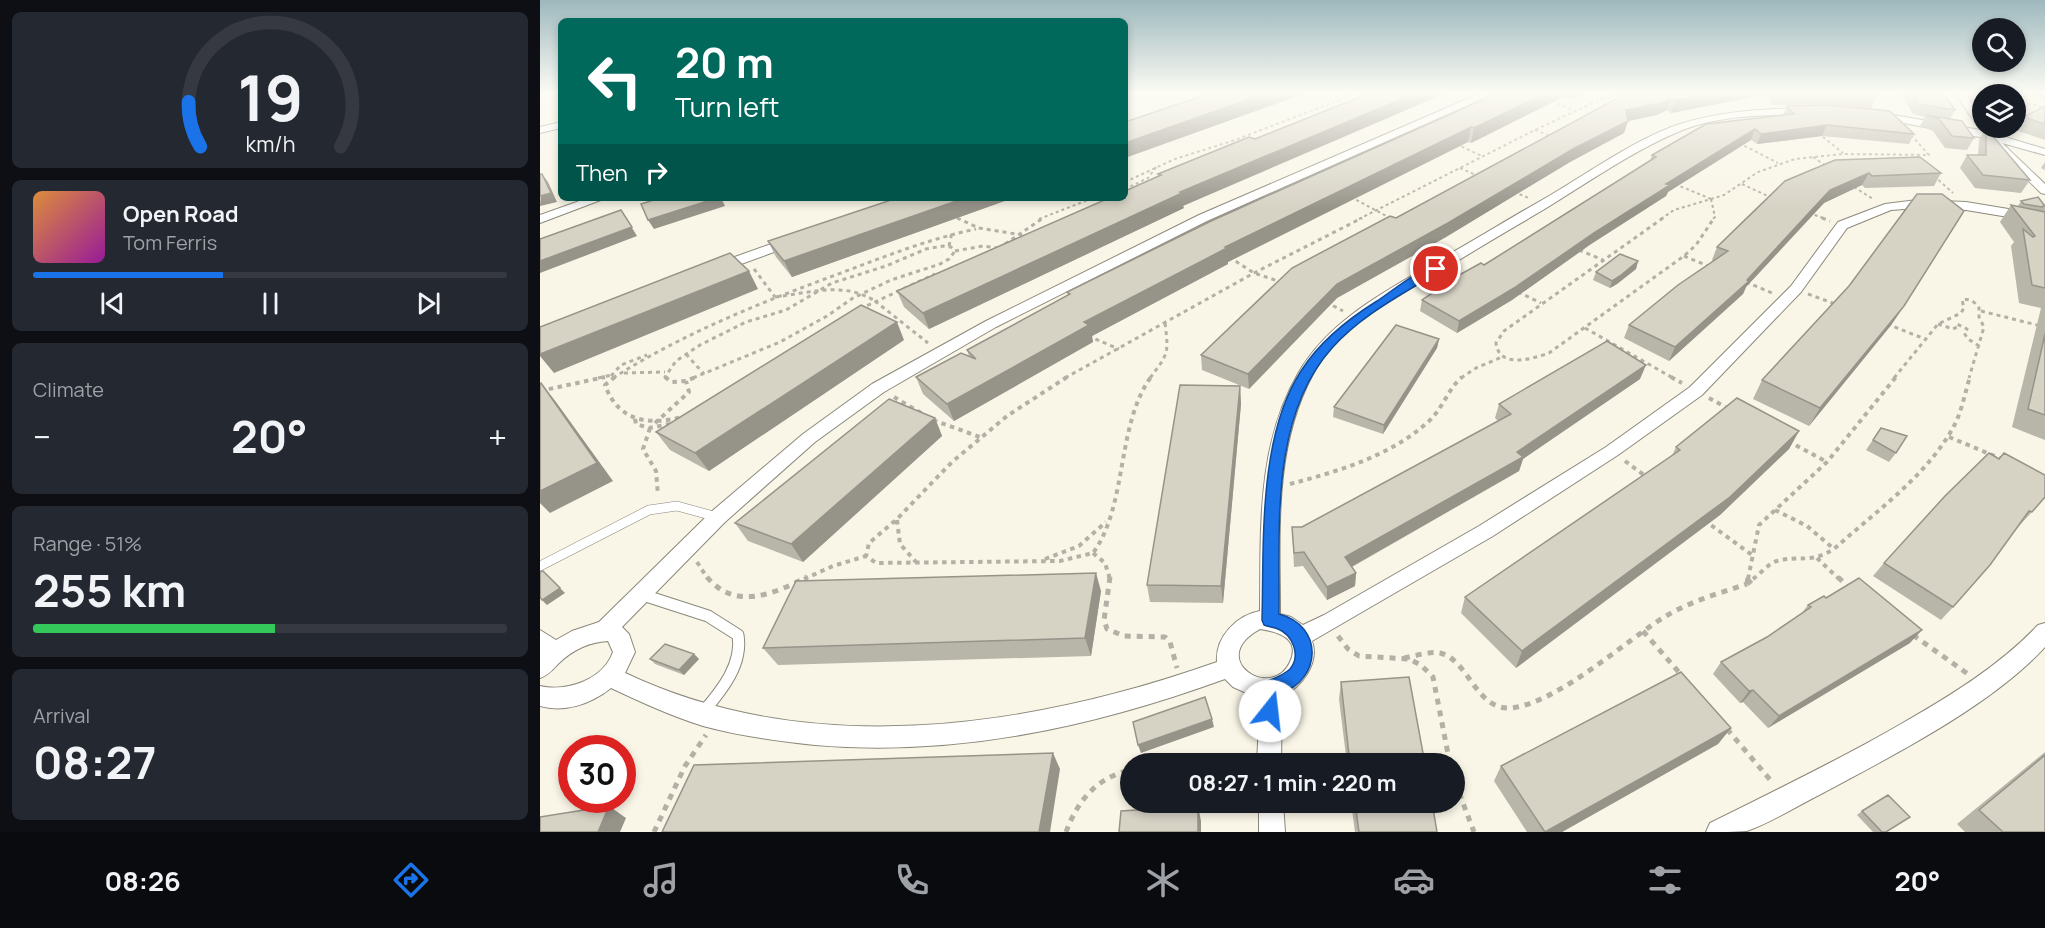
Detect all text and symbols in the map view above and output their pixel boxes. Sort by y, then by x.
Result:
map controls [1972,18,2026,138]
button: search [1972,18,2026,72]
text: 20 m [675,33,774,91]
icon: left [576,42,654,120]
text: 19 [237,54,303,140]
button: layers [1972,84,2026,138]
text: Turn left [675,88,779,125]
text: km/h [245,129,295,158]
icon: right [640,156,673,189]
text: Then [576,158,628,188]
text: Open Road [123,199,238,229]
text: Tom Ferris [123,229,217,256]
pin [1410,243,1461,294]
icon: arrive [1419,252,1452,285]
icon: previous [96,287,129,320]
icon: pause [254,287,287,320]
icon: next [412,287,445,320]
text: Climate [33,376,104,403]
text: 20° [231,405,308,467]
text: − [33,414,51,459]
text: + [488,414,507,459]
text: Range · 51% [33,530,142,557]
text: 255 km [33,559,186,621]
position arrow [1238,679,1302,743]
text: Arrival [33,702,90,729]
text: 08:27 [33,731,156,793]
speed limit sign: 30 [558,735,636,813]
text: 08:27 · 1 min · 220 m [1188,768,1397,798]
icon: directions [390,859,432,901]
icon: music [640,859,682,901]
icon: phone [891,859,933,901]
icon: climate [1142,859,1184,901]
icon: car [1393,859,1435,901]
icon: filters [1644,859,1686,901]
text: 08:26 [104,862,181,899]
text: 20° [1895,862,1941,899]

